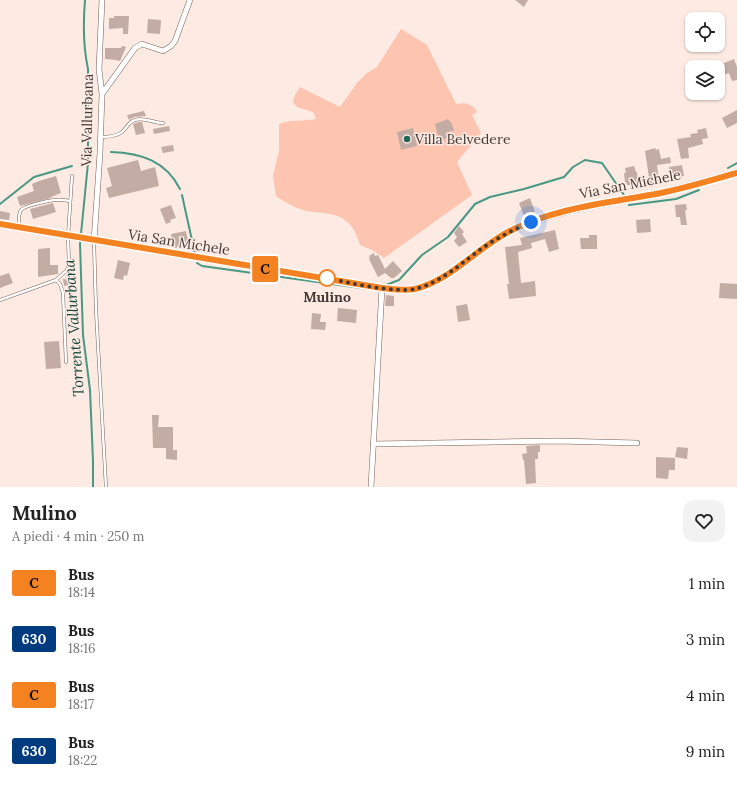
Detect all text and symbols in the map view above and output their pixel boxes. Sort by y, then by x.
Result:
map controls [685,12,725,100]
button: locate [685,12,725,52]
button: layers [685,60,725,100]
street label: Via Vallurbana [77,73,97,168]
place label: Villa Belvedere [414,130,511,148]
marker: Villa Belvedere [402,134,412,144]
street label: Via San Michele [577,165,683,203]
your location [521,212,541,232]
street label: Via San Michele [126,225,232,259]
line badge: C [252,256,278,282]
water label: Torrente Vallurbana [59,258,88,397]
text: C [260,260,270,278]
marker: Mulino [318,269,336,287]
place label: Mulino [303,288,351,306]
button: heart [683,500,725,542]
text: Mulino [12,501,77,525]
text: A piedi · 4 min · 250 m [12,528,144,545]
text: Bus [68,565,94,584]
text: C [29,574,39,592]
text: 1 min [689,574,725,593]
text: 18:14 [68,584,95,601]
text: Bus [68,621,94,640]
text: 630 [22,630,46,648]
text: 3 min [686,630,725,649]
text: 18:16 [68,640,96,657]
text: Bus [68,677,94,696]
text: C [29,686,39,704]
text: 4 min [686,686,725,705]
text: 18:17 [68,696,94,713]
text: Bus [68,733,94,752]
text: 630 [22,742,46,760]
text: 9 min [686,742,725,761]
text: 18:22 [68,752,97,769]

